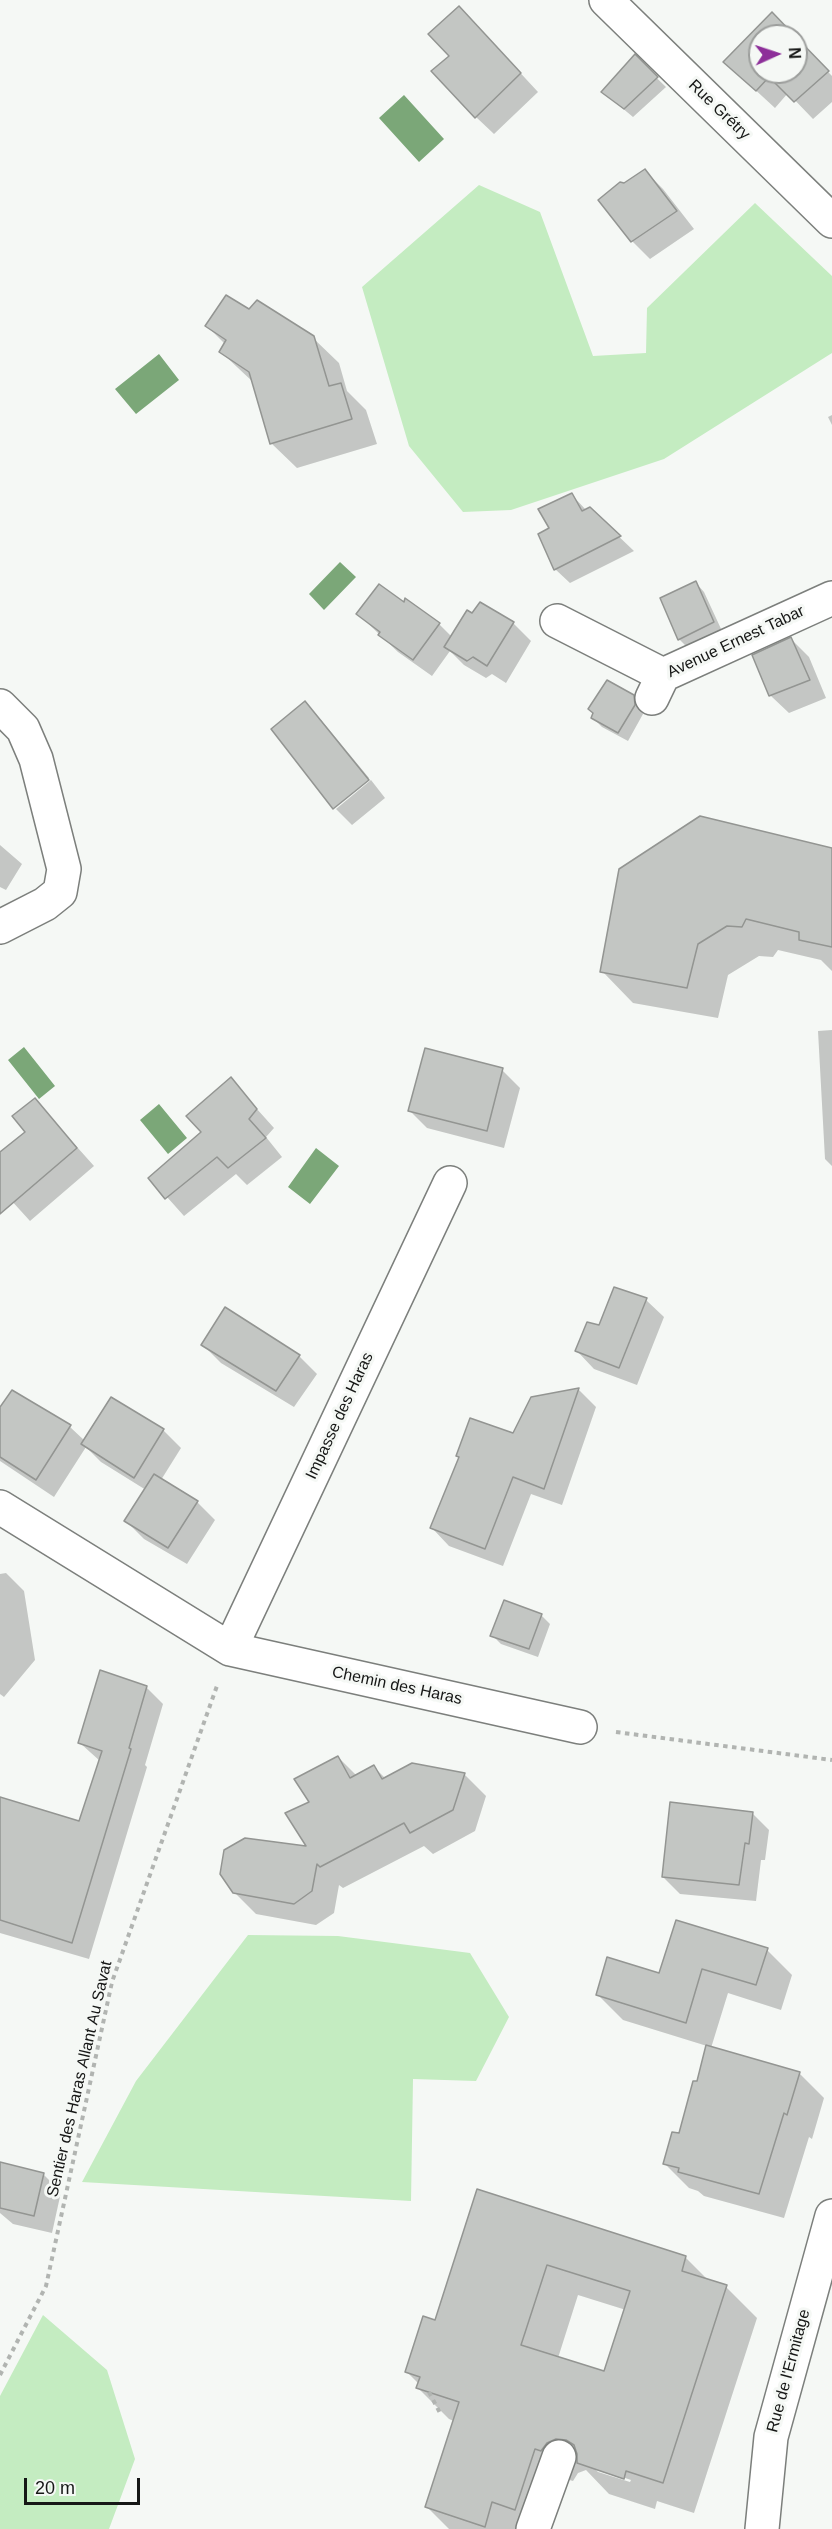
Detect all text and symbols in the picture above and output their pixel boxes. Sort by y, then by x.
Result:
north arrow [748,24,808,84]
text: N [786,47,803,59]
street label: Rue Grétry [684,76,754,144]
street label: Avenue Ernest Tabar [664,602,808,682]
street label: Impasse des Haras [302,1349,378,1483]
street label: Chemin des Haras [330,1663,464,1709]
street label: Sentier des Haras Allant Au Savat [43,1959,117,2199]
street label: Rue de l'Ermitage [763,2307,815,2435]
scale bar [27,2466,142,2504]
text: 20 m [35,2478,75,2498]

